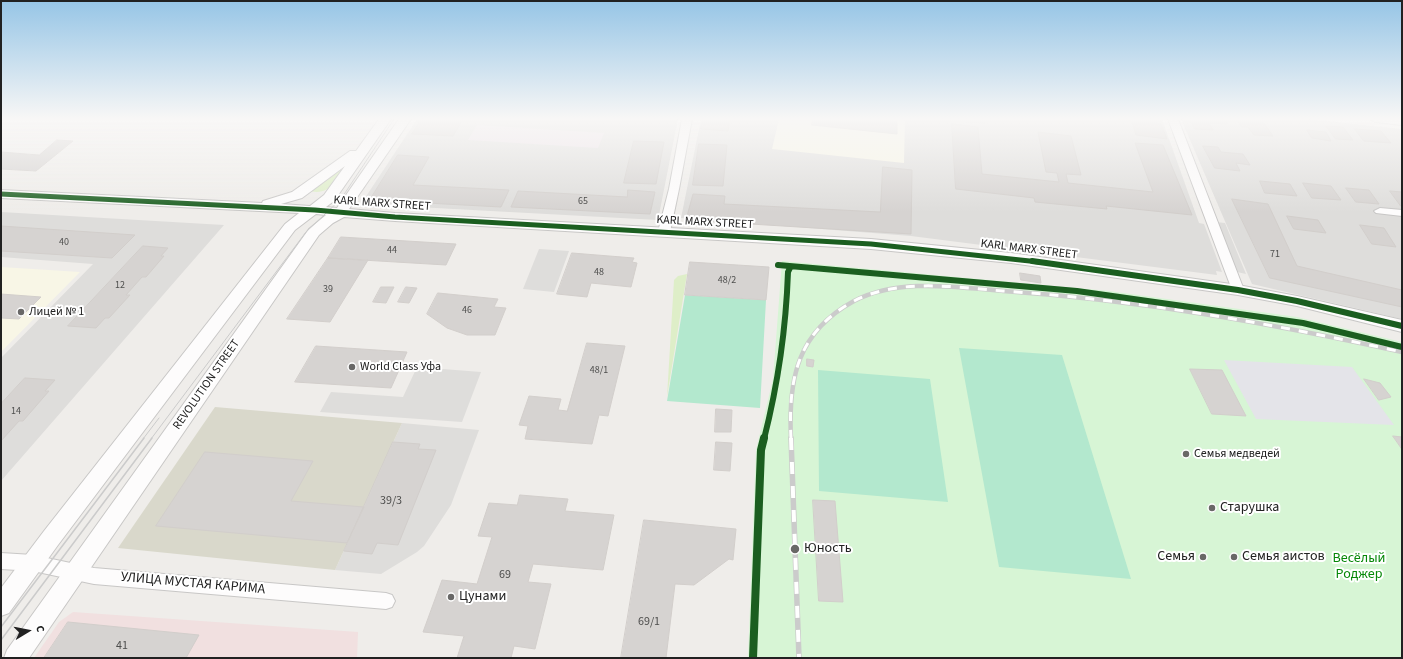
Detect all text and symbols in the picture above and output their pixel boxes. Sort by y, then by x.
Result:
street label: KARL MARX STREET [333,193,431,215]
house number: 65 [578,196,588,208]
street label: KARL MARX STREET [656,213,754,233]
house number: 40 [59,237,69,249]
street label: KARL MARX STREET [980,237,1078,263]
house number: 44 [387,245,397,257]
house number: 71 [1270,249,1280,261]
house number: 48 [594,267,604,279]
house number: 48/2 [718,275,736,287]
house number: 12 [115,280,125,292]
house number: 39 [323,284,333,296]
place label: Лицей № 1 [29,305,84,319]
house number: 46 [462,305,472,317]
marker: Лицей № 1 [16,307,26,317]
street label: REVOLUTION STREET [171,337,243,433]
place label: World Class Уфа [360,360,441,374]
marker: World Class Уфа [347,362,357,372]
house number: 48/1 [590,365,608,377]
house number: 14 [11,406,21,418]
place label: Семья медведей [1194,447,1280,461]
marker: Семья медведей [1181,449,1191,459]
house number: 39/3 [380,494,402,508]
place label: Старушка [1220,500,1279,516]
marker: Старушка [1207,503,1217,513]
place label: Юность [804,541,852,557]
marker: Юность [789,543,801,555]
place label: Семья [1157,549,1195,565]
place label: Семья аистов [1242,549,1325,565]
park label: Весёлый Роджер [1333,551,1385,584]
marker: Семья [1198,552,1208,562]
marker: Семья аистов [1229,552,1239,562]
house number: 69 [499,568,511,582]
street label: УЛИЦА МУСТАЯ КАРИМА [120,569,266,599]
place label: Цунами [459,589,506,605]
marker: Цунами [446,592,456,602]
north arrow [8,611,48,651]
house number: 69/1 [638,615,660,629]
text: С [32,624,48,633]
house number: 41 [116,639,128,653]

